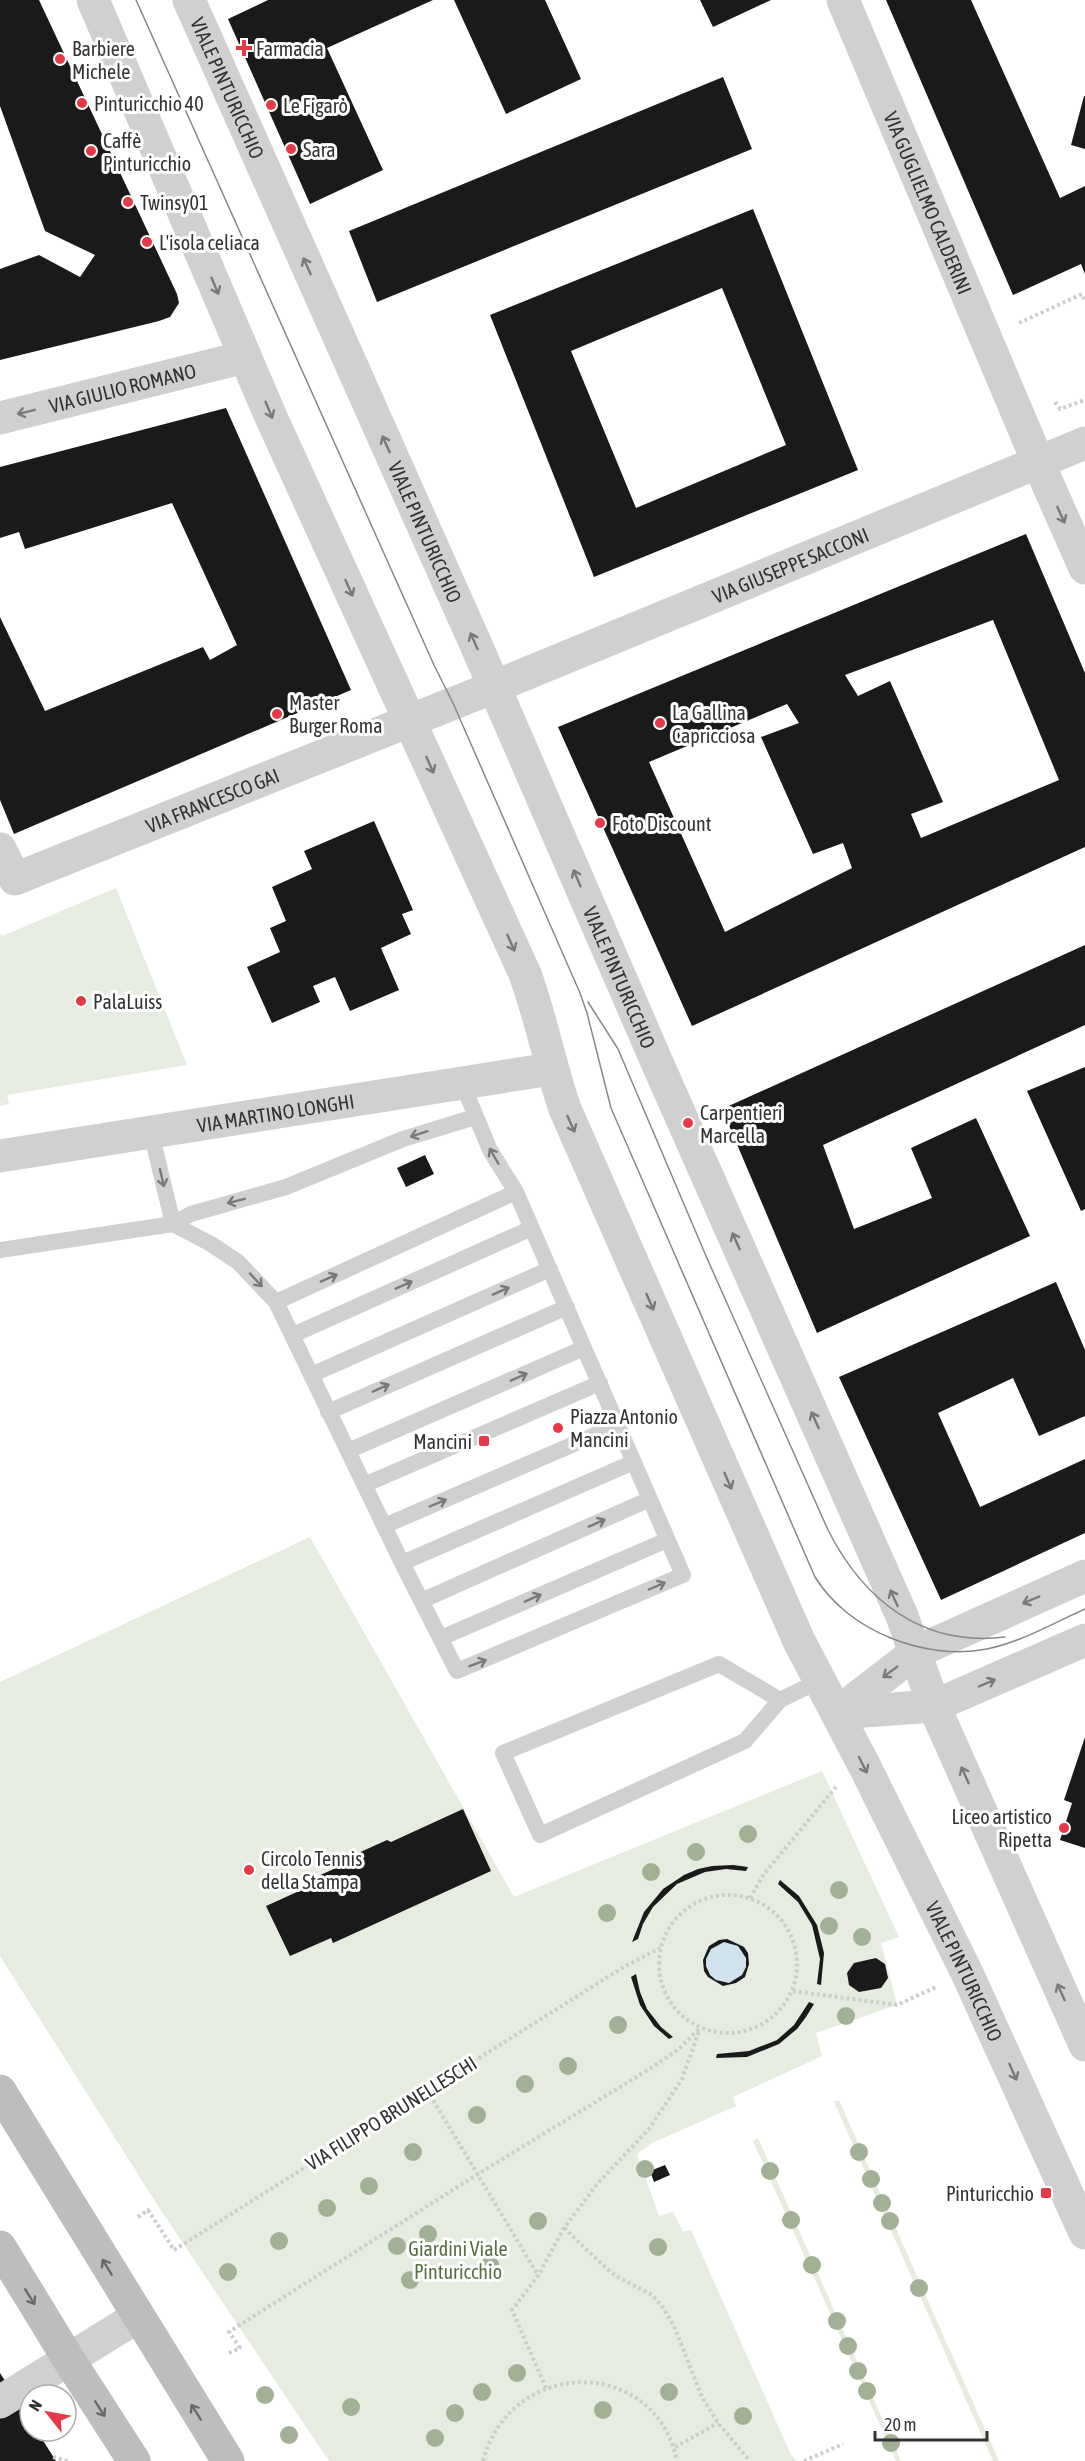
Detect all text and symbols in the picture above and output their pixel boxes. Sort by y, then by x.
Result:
street label: VIALE PINTURICCHIO [187,13,269,162]
place label: Barbiere Michele [72,37,135,83]
place label: Farmacia [256,37,324,60]
marker: Farmacia [237,41,251,55]
marker: Barbiere Michele [53,52,67,66]
place label: Pinturicchio 40 [94,92,204,115]
place label: Le Figarò [283,94,348,117]
marker: Pinturicchio 40 [75,96,89,110]
marker: Le Figarò [264,98,278,112]
street label: VIA GUGLIELMO CALDERINI [880,108,977,297]
place label: Caffè Pinturicchio [103,129,191,175]
place label: Sara [303,138,336,161]
marker: Sara [284,142,298,156]
marker: Caffè Pinturicchio [84,144,98,158]
place label: Twinsy01 [140,191,208,214]
marker: Twinsy01 [121,195,135,209]
place label: L'isola celiaca [159,231,260,254]
marker: L'isola celiaca [140,235,154,249]
one-way arrow [301,257,312,276]
one-way arrow [210,276,221,294]
street label: VIA GIULIO ROMANO [46,358,198,417]
one-way arrow [263,401,275,419]
one-way arrow [17,406,36,418]
one-way arrow [380,436,391,454]
street label: VIALE PINTURICCHIO [384,457,467,606]
one-way arrow [1056,506,1068,524]
street label: VIA GIUSEPPE SACCONI [709,522,872,607]
one-way arrow [344,578,355,597]
one-way arrow [468,633,479,651]
place label: Master Burger Roma [289,691,382,737]
place label: La Gallina Capricciosa [672,701,755,747]
marker: Master Burger Roma [270,707,284,721]
marker: La Gallina Capricciosa [653,716,667,730]
one-way arrow [425,756,437,774]
street label: VIA FRANCESCO GAI [142,763,282,837]
place label: Foto Discount [612,812,712,835]
marker: Foto Discount [593,816,607,830]
one-way arrow [571,869,582,888]
street label: VIALE PINTURICCHIO [579,903,661,1052]
one-way arrow [506,933,518,951]
place label: PalaLuiss [93,990,162,1013]
marker: PalaLuiss [74,994,88,1008]
street label: VIA MARTINO LONGHI [195,1089,356,1136]
place label: Carpentieri Marcella [700,1101,782,1147]
one-way arrow [566,1114,578,1132]
marker: Carpentieri Marcella [681,1116,695,1130]
one-way arrow [410,1129,429,1140]
one-way arrow [488,1148,500,1165]
one-way arrow [157,1168,168,1187]
one-way arrow [227,1196,246,1208]
one-way arrow [730,1233,741,1251]
one-way arrow [320,1271,338,1282]
one-way arrow [249,1272,263,1287]
one-way arrow [395,1279,413,1291]
one-way arrow [492,1285,510,1296]
one-way arrow [645,1293,656,1311]
one-way arrow [509,1370,527,1382]
one-way arrow [372,1382,390,1393]
place label: Piazza Antonio Mancini [570,1405,678,1451]
one-way arrow [809,1411,820,1429]
marker: Piazza Antonio Mancini [551,1421,565,1435]
place label: Mancini [413,1430,472,1453]
marker: Mancini [477,1434,491,1448]
one-way arrow [723,1471,734,1489]
one-way arrow [428,1497,446,1508]
one-way arrow [588,1517,606,1529]
one-way arrow [648,1580,666,1591]
one-way arrow [888,1589,899,1607]
one-way arrow [524,1592,542,1603]
one-way arrow [1023,1595,1041,1606]
one-way arrow [468,1657,486,1668]
one-way arrow [882,1666,898,1678]
one-way arrow [978,1676,996,1688]
one-way arrow [858,1755,870,1773]
one-way arrow [958,1767,970,1785]
place label: Liceo artistico Ripetta [952,1805,1052,1851]
marker: Liceo artistico Ripetta [1057,1821,1071,1835]
place label: Circolo Tennis della Stampa [261,1847,362,1893]
marker: Circolo Tennis della Stampa [242,1863,256,1877]
street label: VIALE PINTURICCHIO [922,1897,1008,2045]
one-way arrow [1055,1983,1066,2001]
street label: VIA FILIPPO BRUNELLESCHI [301,2051,481,2175]
one-way arrow [1007,2063,1019,2081]
place label: Pinturicchio [946,2182,1034,2205]
marker: Pinturicchio [1039,2186,1053,2200]
park label: Giardini Viale Pinturicchio [408,2237,508,2283]
one-way arrow [101,2259,113,2276]
one-way arrow [24,2288,36,2305]
north arrow [18,2383,78,2443]
text: N [25,2397,45,2414]
one-way arrow [94,2400,106,2417]
one-way arrow [190,2404,202,2421]
scale bar [875,2404,988,2442]
text: 20 m [884,2414,916,2435]

